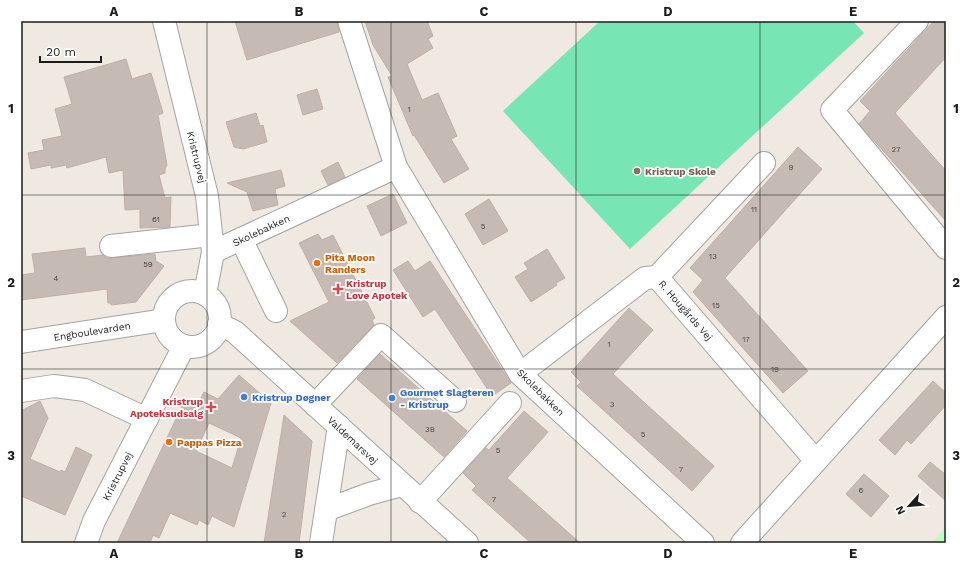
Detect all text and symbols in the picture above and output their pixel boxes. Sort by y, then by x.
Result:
text: A [110,4,119,19]
text: B [295,4,304,19]
text: C [480,4,489,19]
text: D [663,4,673,19]
text: E [849,4,857,19]
scale bar [40,38,101,64]
text: 20 m [46,45,76,59]
text: 1 [8,101,14,116]
text: 1 [953,101,959,116]
house number: 1 [407,105,411,114]
street label: Kristrupvej [185,130,208,184]
house number: 27 [892,145,901,154]
house number: 9 [789,163,794,172]
marker: Kristrup Skole [632,166,642,176]
place label: Kristrup Skole [645,166,716,177]
house number: 11 [751,205,757,214]
street label: Skolebakken [231,212,292,248]
house number: 61 [152,215,160,224]
house number: 5 [481,222,486,231]
place label: Pita Moon Randers [325,252,375,275]
house number: 13 [709,252,717,261]
marker: Pita Moon Randers [312,258,322,268]
house number: 59 [143,260,153,269]
house number: 4 [54,274,59,283]
text: 2 [7,275,15,290]
text: 2 [952,275,960,290]
place label: Kristrup Løve Apotek [346,278,408,301]
street label: R. Hougårds Vej [657,278,715,343]
marker: Kristrup Løve Apotek [333,284,343,294]
house number: 15 [712,301,720,310]
street label: Engboulevarden [53,320,131,343]
house number: 17 [742,335,750,344]
house number: 1 [607,340,611,349]
house number: 19 [771,365,779,374]
street label: Skolebakken [515,367,566,418]
place label: Gourmet Slagteren - Kristrup [400,387,494,410]
marker: Kristrup Døgner [239,392,249,402]
place label: Kristrup Døgner [252,392,331,403]
marker: Gourmet Slagteren - Kristrup [387,393,397,403]
place label: Kristrup Apoteksudsalg [130,396,203,419]
house number: 3 [610,400,615,409]
marker: Kristrup Apoteksudsalg [206,402,216,412]
street label: Valdemarsvej [325,414,380,466]
house number: 3B [425,425,435,434]
house number: 5 [641,430,646,439]
marker: Pappas Pizza [164,437,174,447]
place label: Pappas Pizza [177,437,242,448]
house number: 5 [496,446,501,455]
text: 3 [7,448,15,463]
text: 3 [952,448,960,463]
street label: Kristrupvej [101,450,134,502]
house number: 7 [679,465,684,474]
house number: 6 [859,486,864,495]
north arrow [889,486,929,526]
house number: 7 [492,495,497,504]
text: N [893,504,908,517]
house number: 2 [282,510,287,519]
text: A [110,546,119,561]
text: B [295,546,304,561]
text: C [480,546,489,561]
text: D [663,546,673,561]
text: E [849,546,857,561]

